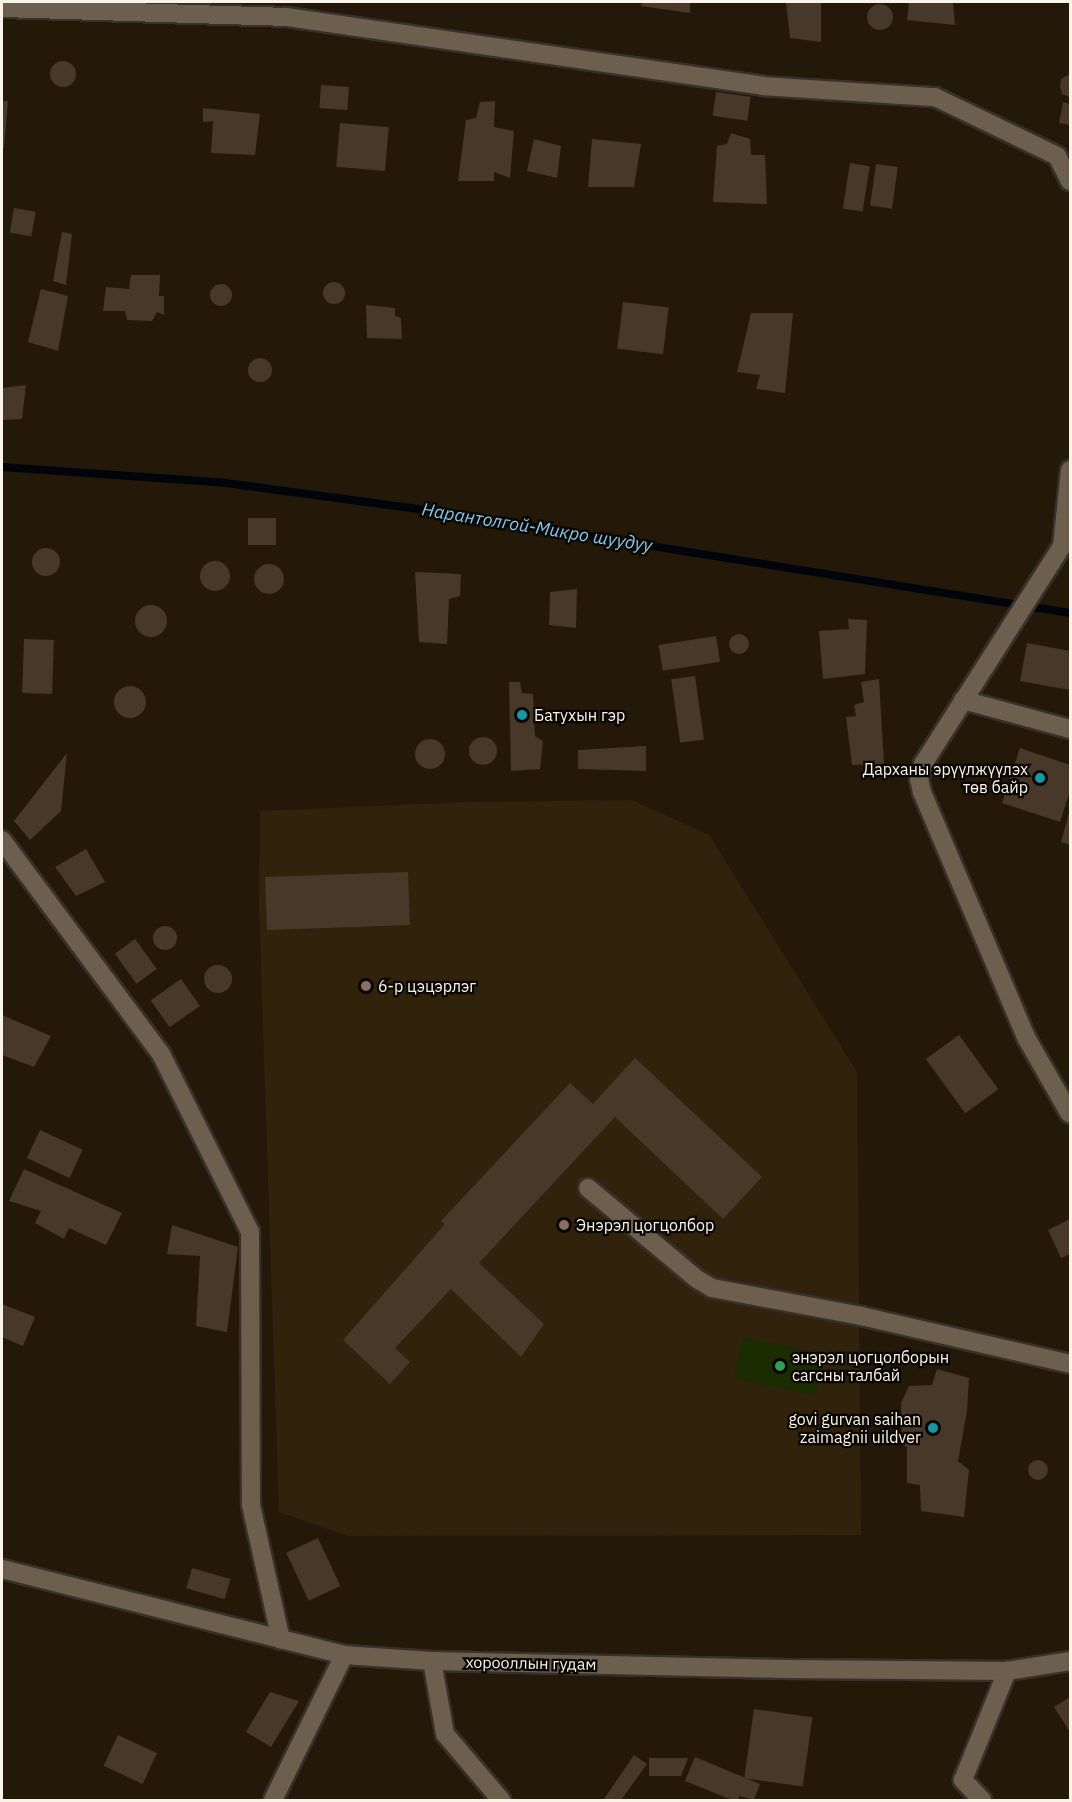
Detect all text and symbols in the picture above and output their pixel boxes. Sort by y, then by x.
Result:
water label: Нарантолгой-Микро шуудуу [420,499,654,557]
place label: Батухын гэр [534,705,625,725]
marker: Батухын гэр [515,708,529,722]
place label: Дарханы эрүүлжүүлэх төв байр [863,759,1028,797]
marker: Дарханы эрүүлжүүлэх төв байр [1033,771,1047,785]
place label: 6-р цэцэрлэг [378,976,476,996]
marker: 6-р цэцэрлэг [359,979,373,993]
place label: Энэрэл цогцолбор [576,1215,714,1235]
marker: Энэрэл цогцолбор [557,1218,571,1232]
place label: энэрэл цогцолборын сагсны талбай [792,1347,949,1385]
marker: энэрэл цогцолборын сагсны талбай [773,1359,787,1373]
place label: govi gurvan saihan zaimagnii uildver [788,1409,921,1447]
marker: govi gurvan saihan zaimagnii uildver [926,1421,940,1435]
street label: хорооллын гудам [465,1652,597,1674]

